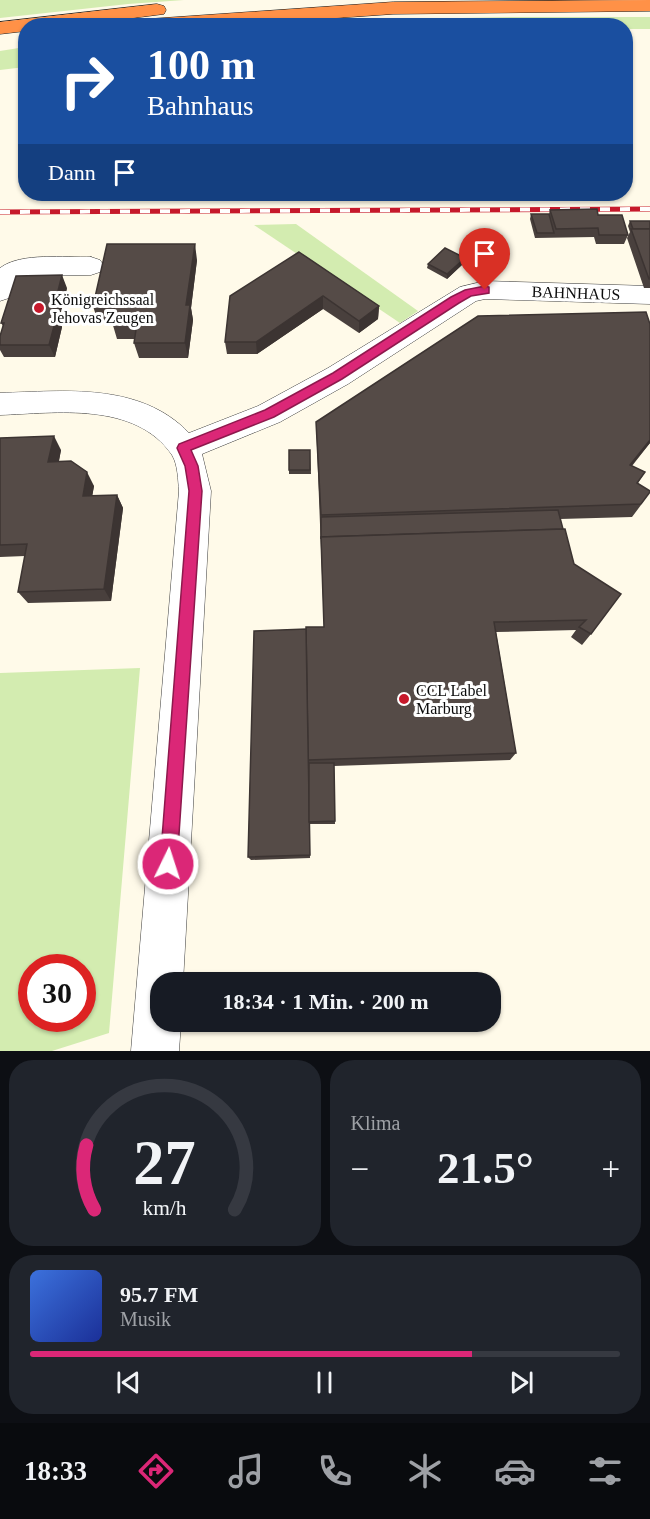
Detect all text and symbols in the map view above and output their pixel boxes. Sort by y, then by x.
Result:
icon: right [48,42,126,120]
text: 100 m [147,42,256,88]
text: Bahnhaus [147,91,253,121]
icon: arrive [108,156,141,189]
text: Dann [48,160,96,185]
pin [459,228,510,290]
icon: arrive [468,237,501,270]
street label: BAHNHAUS [531,283,621,303]
place label: Königreichssaal Jehovas Zeugen [51,291,155,327]
marker: Königreichssaal Jehovas Zeugen [32,301,46,315]
place label: CCL Label Marburg [416,682,488,718]
marker: CCL Label Marburg [397,692,411,706]
position arrow [136,832,200,896]
speed limit sign: 30 [18,954,96,1032]
text: 18:34 · 1 Min. · 200 m [223,989,428,1014]
text: Klima [351,1112,401,1134]
text: 27 [134,1128,196,1197]
text: 21.5° [437,1143,534,1193]
text: − [351,1151,369,1187]
text: + [601,1151,620,1187]
text: km/h [143,1196,187,1220]
text: 95.7 FM [120,1282,198,1307]
text: Musik [120,1308,171,1330]
icon: previous [112,1366,145,1399]
icon: pause [308,1366,341,1399]
icon: next [505,1366,538,1399]
icon: directions [135,1450,177,1492]
icon: music [225,1450,267,1492]
icon: phone [314,1450,356,1492]
icon: climate [404,1450,446,1492]
icon: car [494,1450,536,1492]
icon: filters [584,1450,626,1492]
text: 18:33 [24,1456,87,1486]

